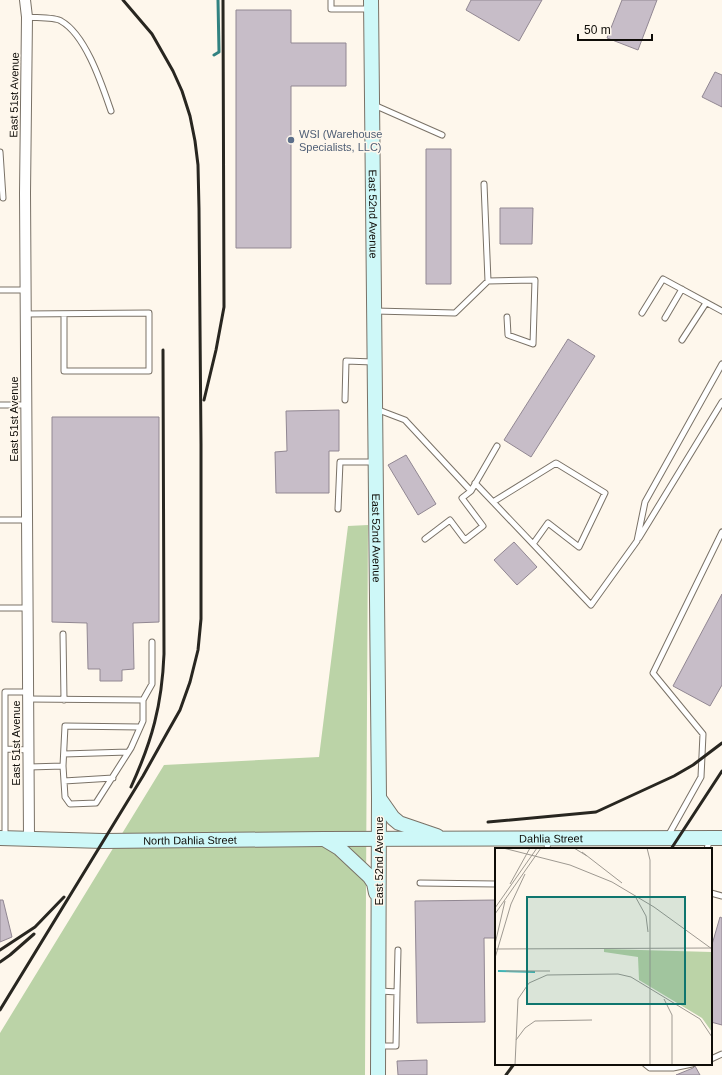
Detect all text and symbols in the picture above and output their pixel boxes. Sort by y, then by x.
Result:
scale bar [578,16,652,42]
text: 50 m [584,23,611,37]
street label: East 51st Avenue [7,52,21,138]
place label: WSI (Warehouse Specialists, LLC) [299,128,382,153]
marker: WSI (Warehouse Specialists, LLC) [286,135,296,145]
street label: East 52nd Avenue [367,169,380,259]
street label: East 51st Avenue [8,376,20,462]
street label: East 52nd Avenue [370,493,383,583]
street label: East 51st Avenue [10,700,22,786]
street label: East 52nd Avenue [373,816,385,906]
street label: Dahlia Street [519,832,583,845]
street label: North Dahlia Street [143,834,237,847]
inset map [495,848,712,1065]

